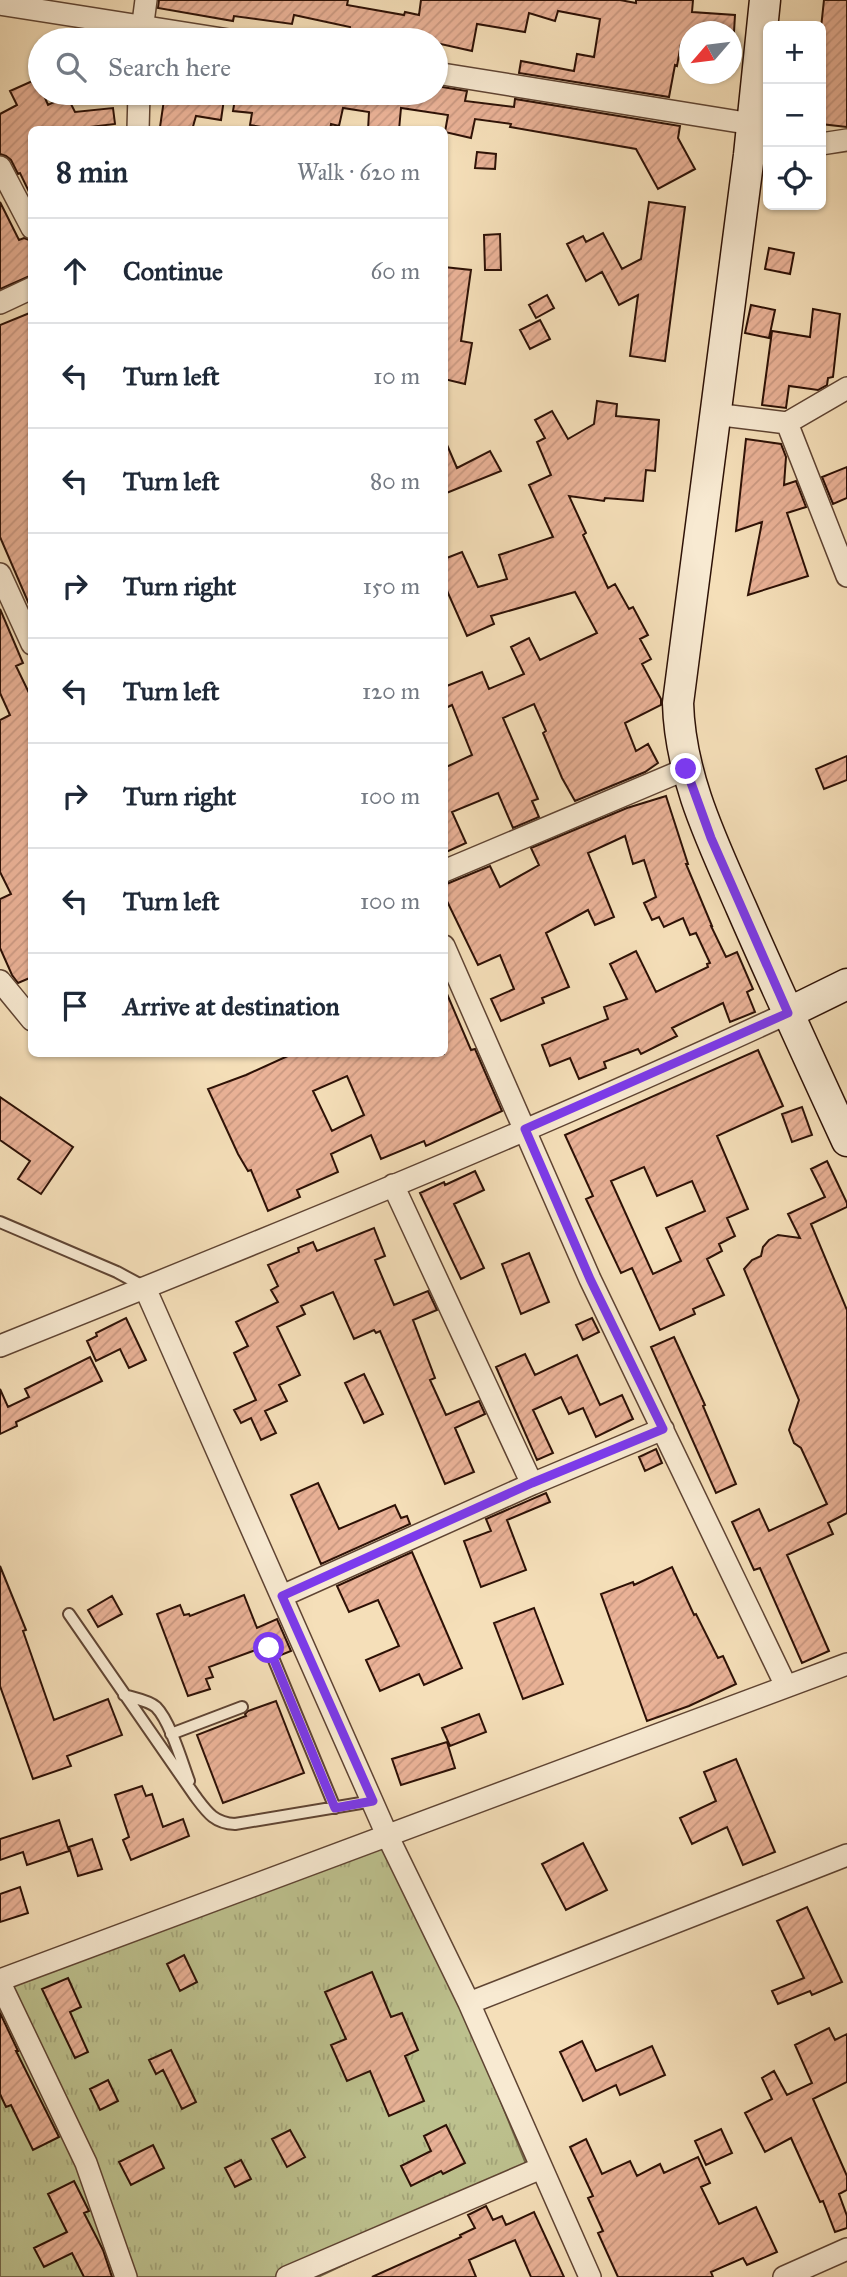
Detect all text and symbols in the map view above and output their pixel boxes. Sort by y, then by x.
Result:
north arrow [679,21,742,84]
map controls [763,21,826,210]
button: + [763,21,826,84]
search box [28,28,448,105]
icon: search [52,48,90,86]
text: Search here [108,51,231,83]
button: − [763,84,826,147]
button: locate [763,147,826,210]
text: 8 min [56,154,128,190]
text: Walk · 620 m [297,158,420,186]
icon: ahead [56,252,94,290]
text: Continue [123,255,223,287]
text: 60 m [371,257,420,285]
icon: left [56,357,94,395]
text: Turn left [123,360,219,392]
text: 10 m [373,362,420,390]
icon: left [56,462,94,500]
text: Turn left [123,465,219,497]
text: 80 m [370,467,420,495]
icon: right [56,567,94,605]
text: Turn right [123,570,236,602]
text: 150 m [363,572,420,600]
icon: left [56,672,94,710]
text: Turn left [123,675,219,707]
text: 120 m [362,677,420,705]
route end [670,753,701,784]
icon: right [56,777,94,815]
text: Turn right [123,780,236,812]
text: 100 m [360,782,420,810]
icon: left [56,882,94,920]
text: Turn left [123,885,219,917]
text: 100 m [360,887,420,915]
icon: arrive [56,987,94,1025]
text: Arrive at destination [123,990,340,1022]
route start [253,1632,284,1663]

